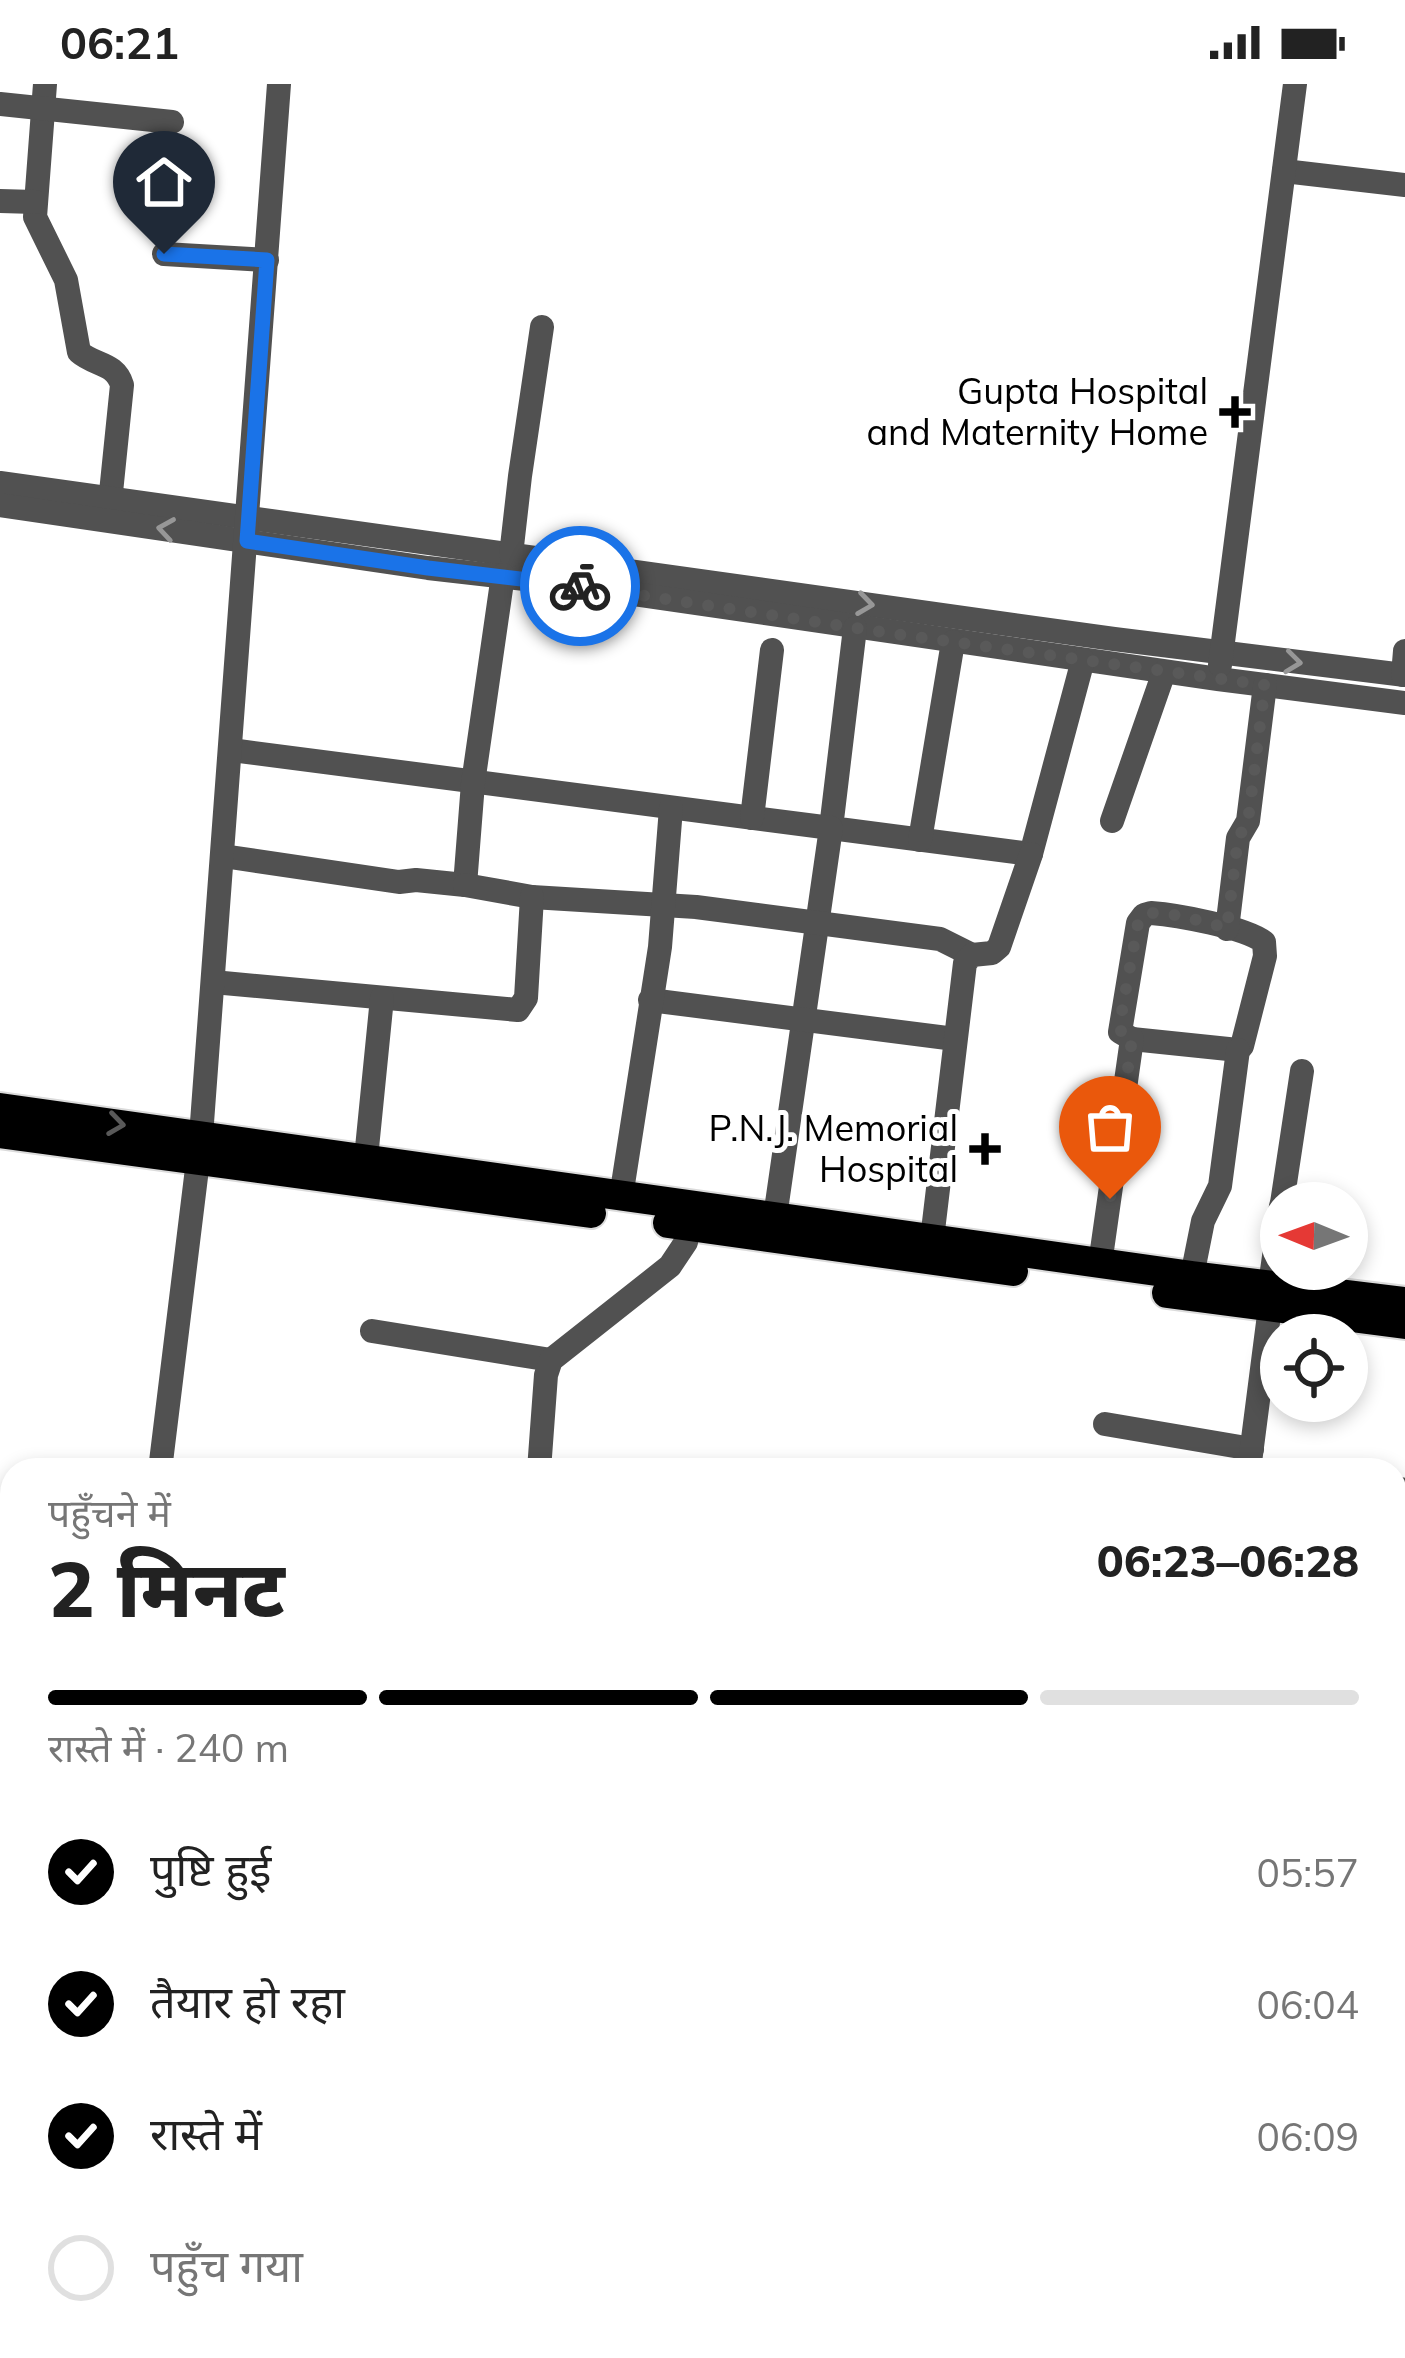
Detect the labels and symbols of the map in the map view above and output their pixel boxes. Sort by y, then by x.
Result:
pin [113,131,215,254]
place label: Gupta Hospital and Maternity Home [866,368,1208,454]
marker: Gupta Hospital and Maternity Home [1219,396,1251,428]
one-way arrow [157,517,176,543]
courier [520,526,640,646]
one-way arrow [855,590,874,616]
one-way arrow [1283,648,1303,674]
pin [1059,1076,1161,1199]
place label: P.N.J. Memorial Hospital [709,1105,958,1191]
one-way arrow [106,1110,126,1136]
marker: P.N.J. Memorial Hospital [969,1133,1001,1165]
north arrow [1260,1182,1368,1290]

